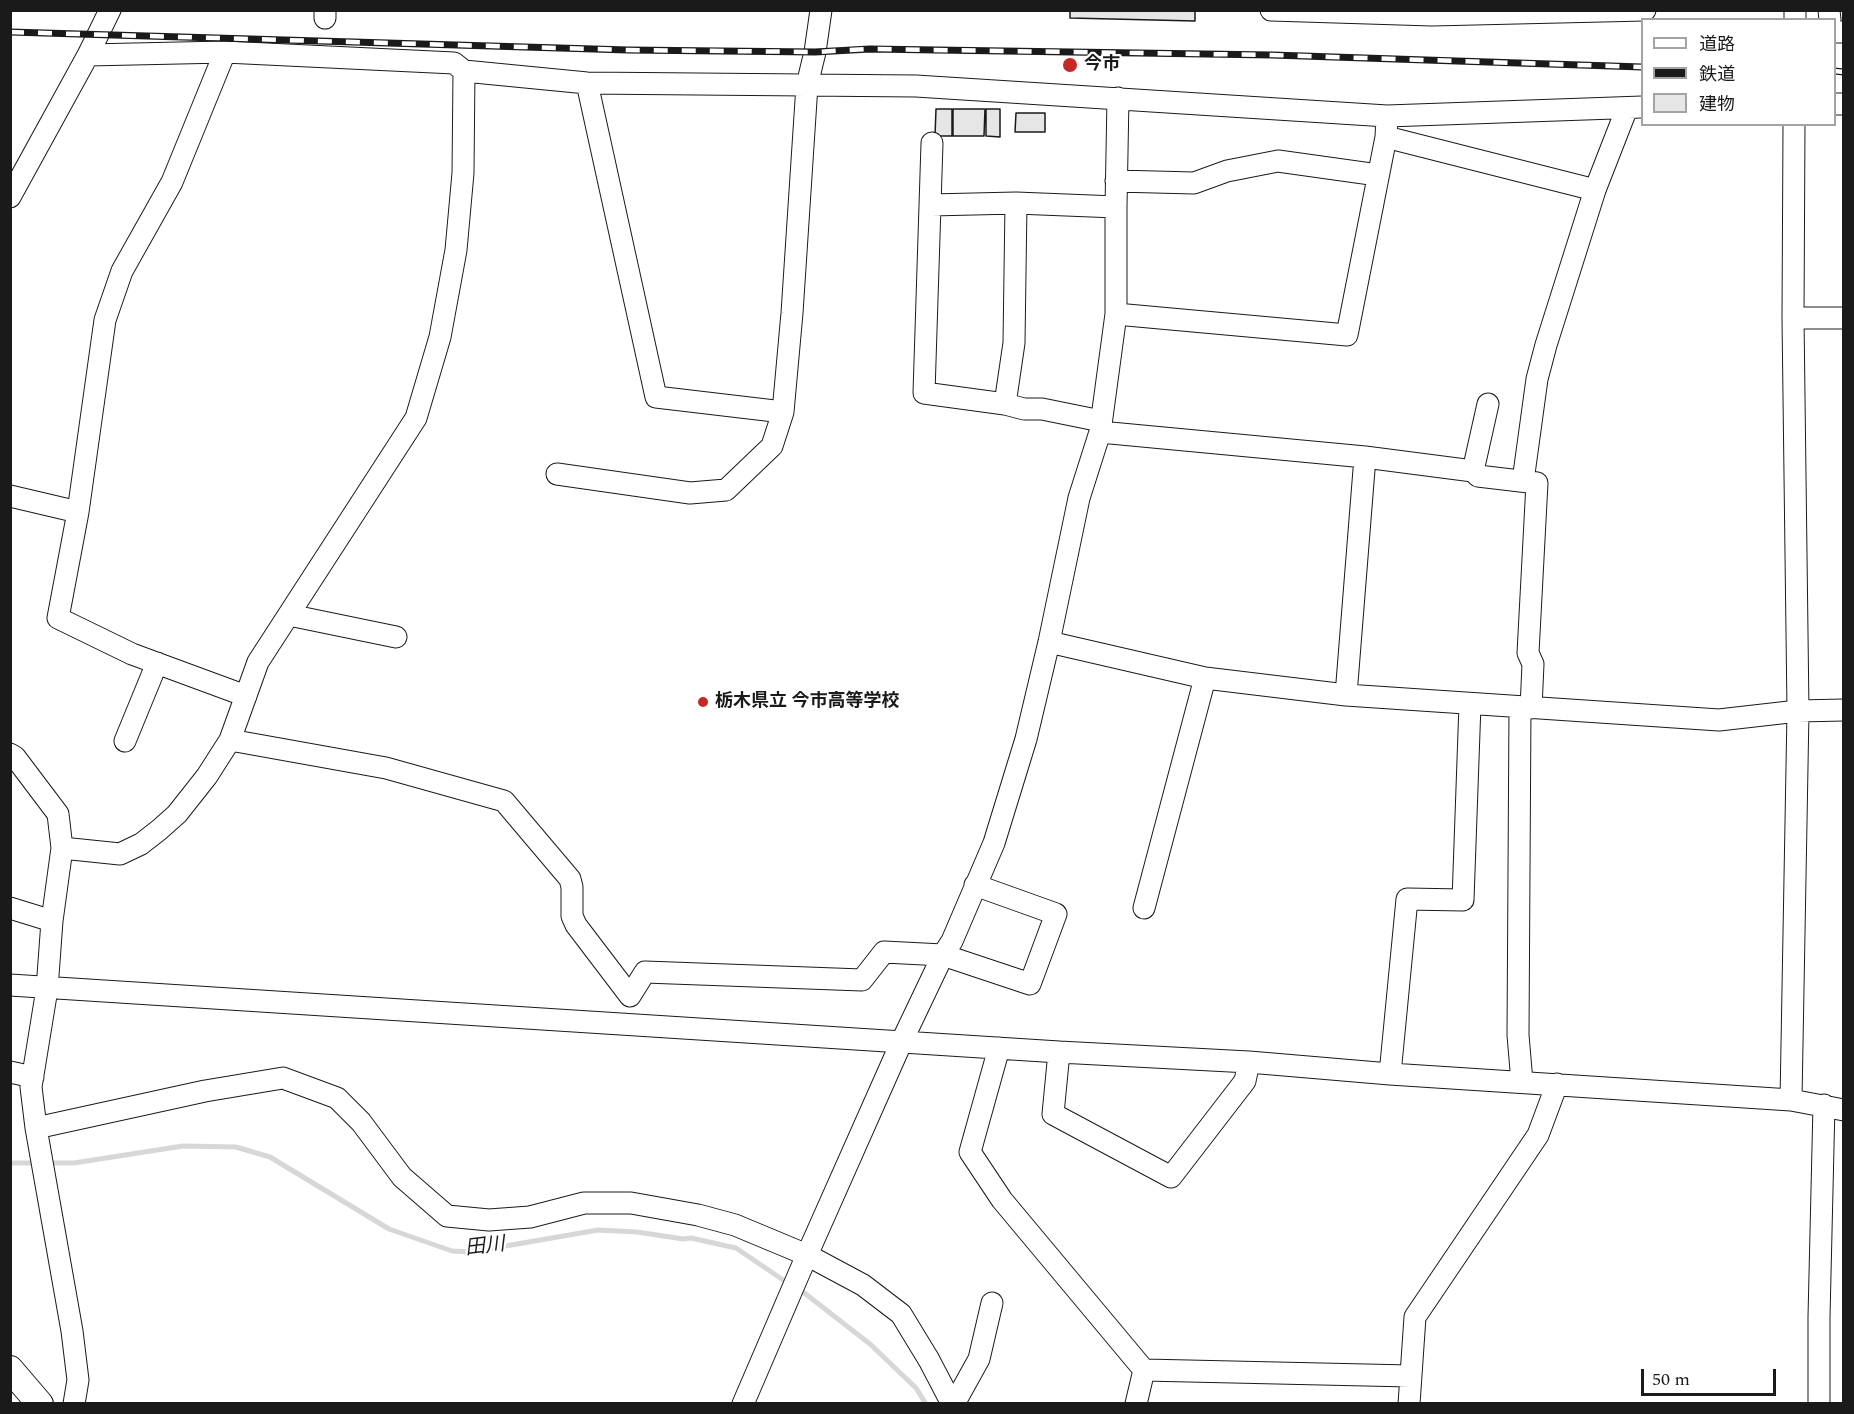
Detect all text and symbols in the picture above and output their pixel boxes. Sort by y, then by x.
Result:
legend [1641,18,1836,126]
text: 道路 [1699,31,1735,58]
place label: 今市 [1084,54,1120,76]
marker: 今市 [1061,56,1079,74]
text: 鉄道 [1699,61,1735,88]
text: 建物 [1699,91,1735,118]
place label: 栃木県立 今市高等学校 [715,691,899,713]
marker: 栃木県立 今市高等学校 [696,695,710,709]
water label: 田川 [464,1234,506,1262]
scale bar [1644,1357,1779,1395]
text: 50 m [1652,1366,1690,1393]

